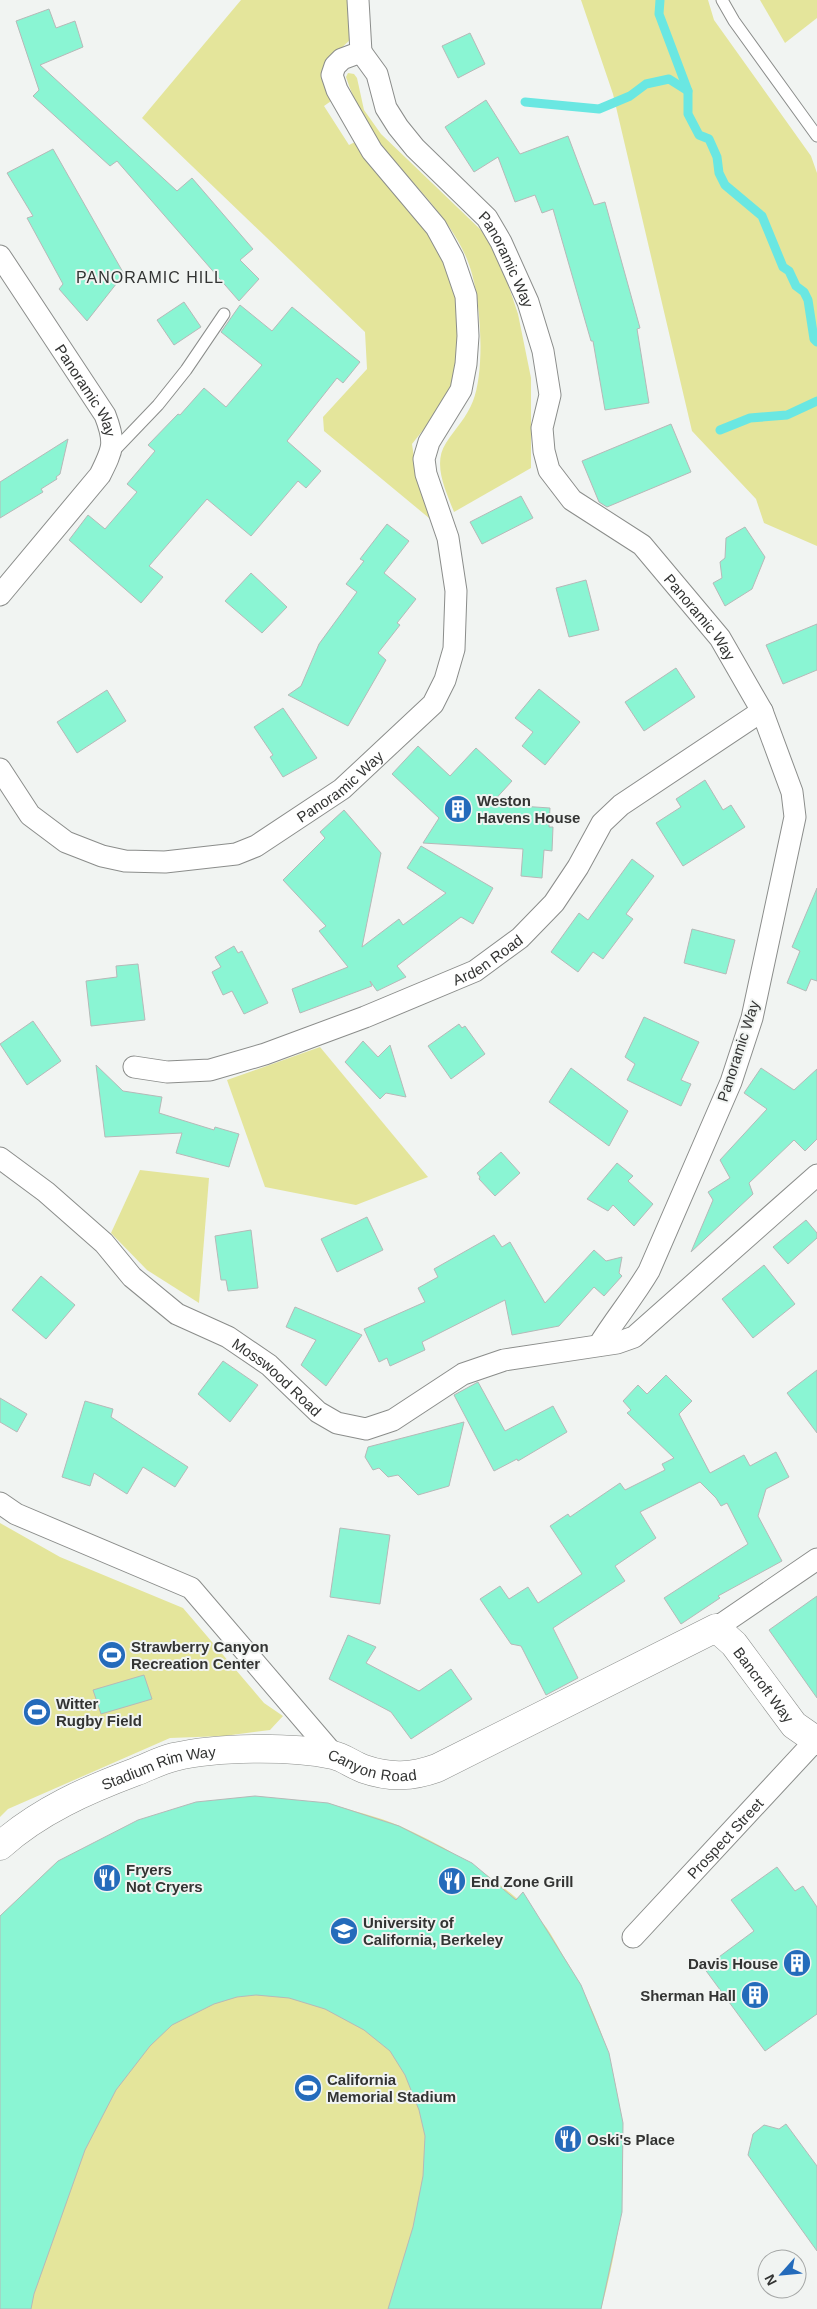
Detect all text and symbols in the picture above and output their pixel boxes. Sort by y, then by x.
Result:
street label: Panoramic Way [476,207,538,310]
district label: PANORAMIC HILL [76,269,224,286]
street label: Panoramic Way [52,341,120,438]
street label: Panoramic Way [661,570,740,663]
street label: Panoramic Way [293,747,386,825]
place label: Weston Havens House [477,792,580,826]
building icon: Weston Havens House [443,794,473,824]
street label: Arden Road [450,931,526,988]
street label: Panoramic Way [714,998,763,1104]
street label: Mosswood Road [229,1334,325,1419]
place label: Strawberry Canyon Recreation Center [131,1638,269,1672]
sports icon: Strawberry Canyon Recreation Center [97,1640,127,1670]
street label: Bancroft Way [731,1644,798,1726]
place label: Witter Rugby Field [56,1695,142,1729]
sports icon: Witter Rugby Field [22,1697,52,1727]
street label: Stadium Rim Way [99,1742,217,1793]
street label: Canyon Road [327,1746,418,1784]
street label: Prospect Street [683,1794,767,1882]
place label: Fryers Not Cryers [126,1861,203,1895]
restaurant icon: Fryers Not Cryers [92,1863,122,1893]
restaurant icon: End Zone Grill [437,1866,467,1896]
place label: End Zone Grill [471,1873,574,1890]
place label: University of California, Berkeley [363,1914,504,1948]
school or university icon: University of California, Berkeley [329,1916,359,1946]
building icon: Davis House [782,1948,812,1978]
place label: Davis House [688,1955,778,1972]
building icon: Sherman Hall [740,1980,770,2010]
place label: Sherman Hall [640,1987,736,2004]
place label: California Memorial Stadium [327,2071,456,2105]
sports icon: California Memorial Stadium [293,2073,323,2103]
restaurant icon: Oski's Place [553,2124,583,2154]
place label: Oski's Place [587,2131,675,2148]
north arrow [757,2249,807,2299]
text: N [761,2272,780,2288]

